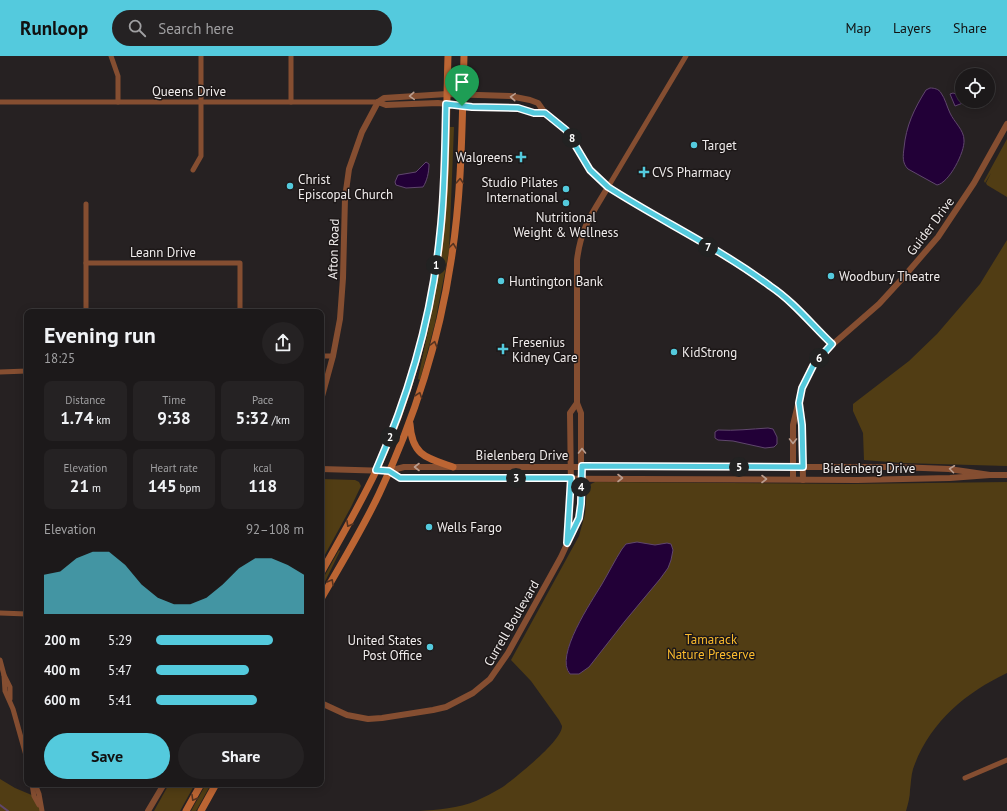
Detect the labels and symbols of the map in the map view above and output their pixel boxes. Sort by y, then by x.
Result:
pin [445,65,479,106]
street label: Queens Drive [152,83,226,100]
one-way arrow [409,91,415,100]
one-way arrow [510,92,516,101]
pin: 8 [562,128,582,148]
place label: Target [702,137,737,154]
marker: Target [689,140,699,150]
place label: Walgreens [455,149,513,166]
marker: Walgreens [516,152,526,162]
place label: CVS Pharmacy [652,164,731,181]
marker: CVS Pharmacy [639,167,649,177]
place label: Christ Episcopal Church [298,171,393,203]
place label: Studio Pilates International [481,174,558,206]
one-way arrow [455,178,464,184]
marker: Christ Episcopal Church [285,181,295,191]
marker: Studio Pilates International [561,184,571,194]
street label: Guider Drive [903,194,958,259]
marker: Nutritional Weight & Wellness [561,198,571,208]
place label: Nutritional Weight & Wellness [513,209,619,241]
street label: Afton Road [324,218,343,280]
pin: 7 [698,237,718,257]
one-way arrow [448,243,457,249]
street label: Leann Drive [130,244,196,261]
pin: 1 [426,255,446,275]
place label: Woodbury Theatre [839,268,940,285]
marker: Woodbury Theatre [826,271,836,281]
place label: Huntington Bank [509,273,604,290]
marker: Huntington Bank [496,276,506,286]
place label: Fresenius Kidney Care [512,334,578,366]
one-way arrow [429,341,438,348]
marker: Fresenius Kidney Care [497,343,509,355]
place label: KidStrong [682,344,737,361]
marker: KidStrong [669,347,679,357]
pin: 6 [809,348,829,368]
one-way arrow [414,392,422,399]
pin: 2 [380,427,400,447]
one-way arrow [789,438,797,444]
street label: Bielenberg Drive [476,447,568,464]
one-way arrow [577,448,586,454]
pin: 5 [729,457,749,477]
street label: Bielenberg Drive [823,460,915,477]
one-way arrow [414,463,420,471]
one-way arrow [949,465,955,474]
pin: 3 [506,468,526,488]
one-way arrow [617,474,623,483]
one-way arrow [761,475,767,483]
pin: 4 [571,477,591,497]
place label: Wells Fargo [437,519,502,536]
one-way arrow [346,520,353,527]
marker: Wells Fargo [424,522,434,532]
street label: Currell Boulevard [480,577,543,669]
one-way arrow [326,578,334,586]
park label: Tamarack Nature Preserve [667,631,755,663]
place label: United States Post Office [347,632,422,664]
marker: United States Post Office [425,642,435,652]
one-way arrow [191,793,198,801]

